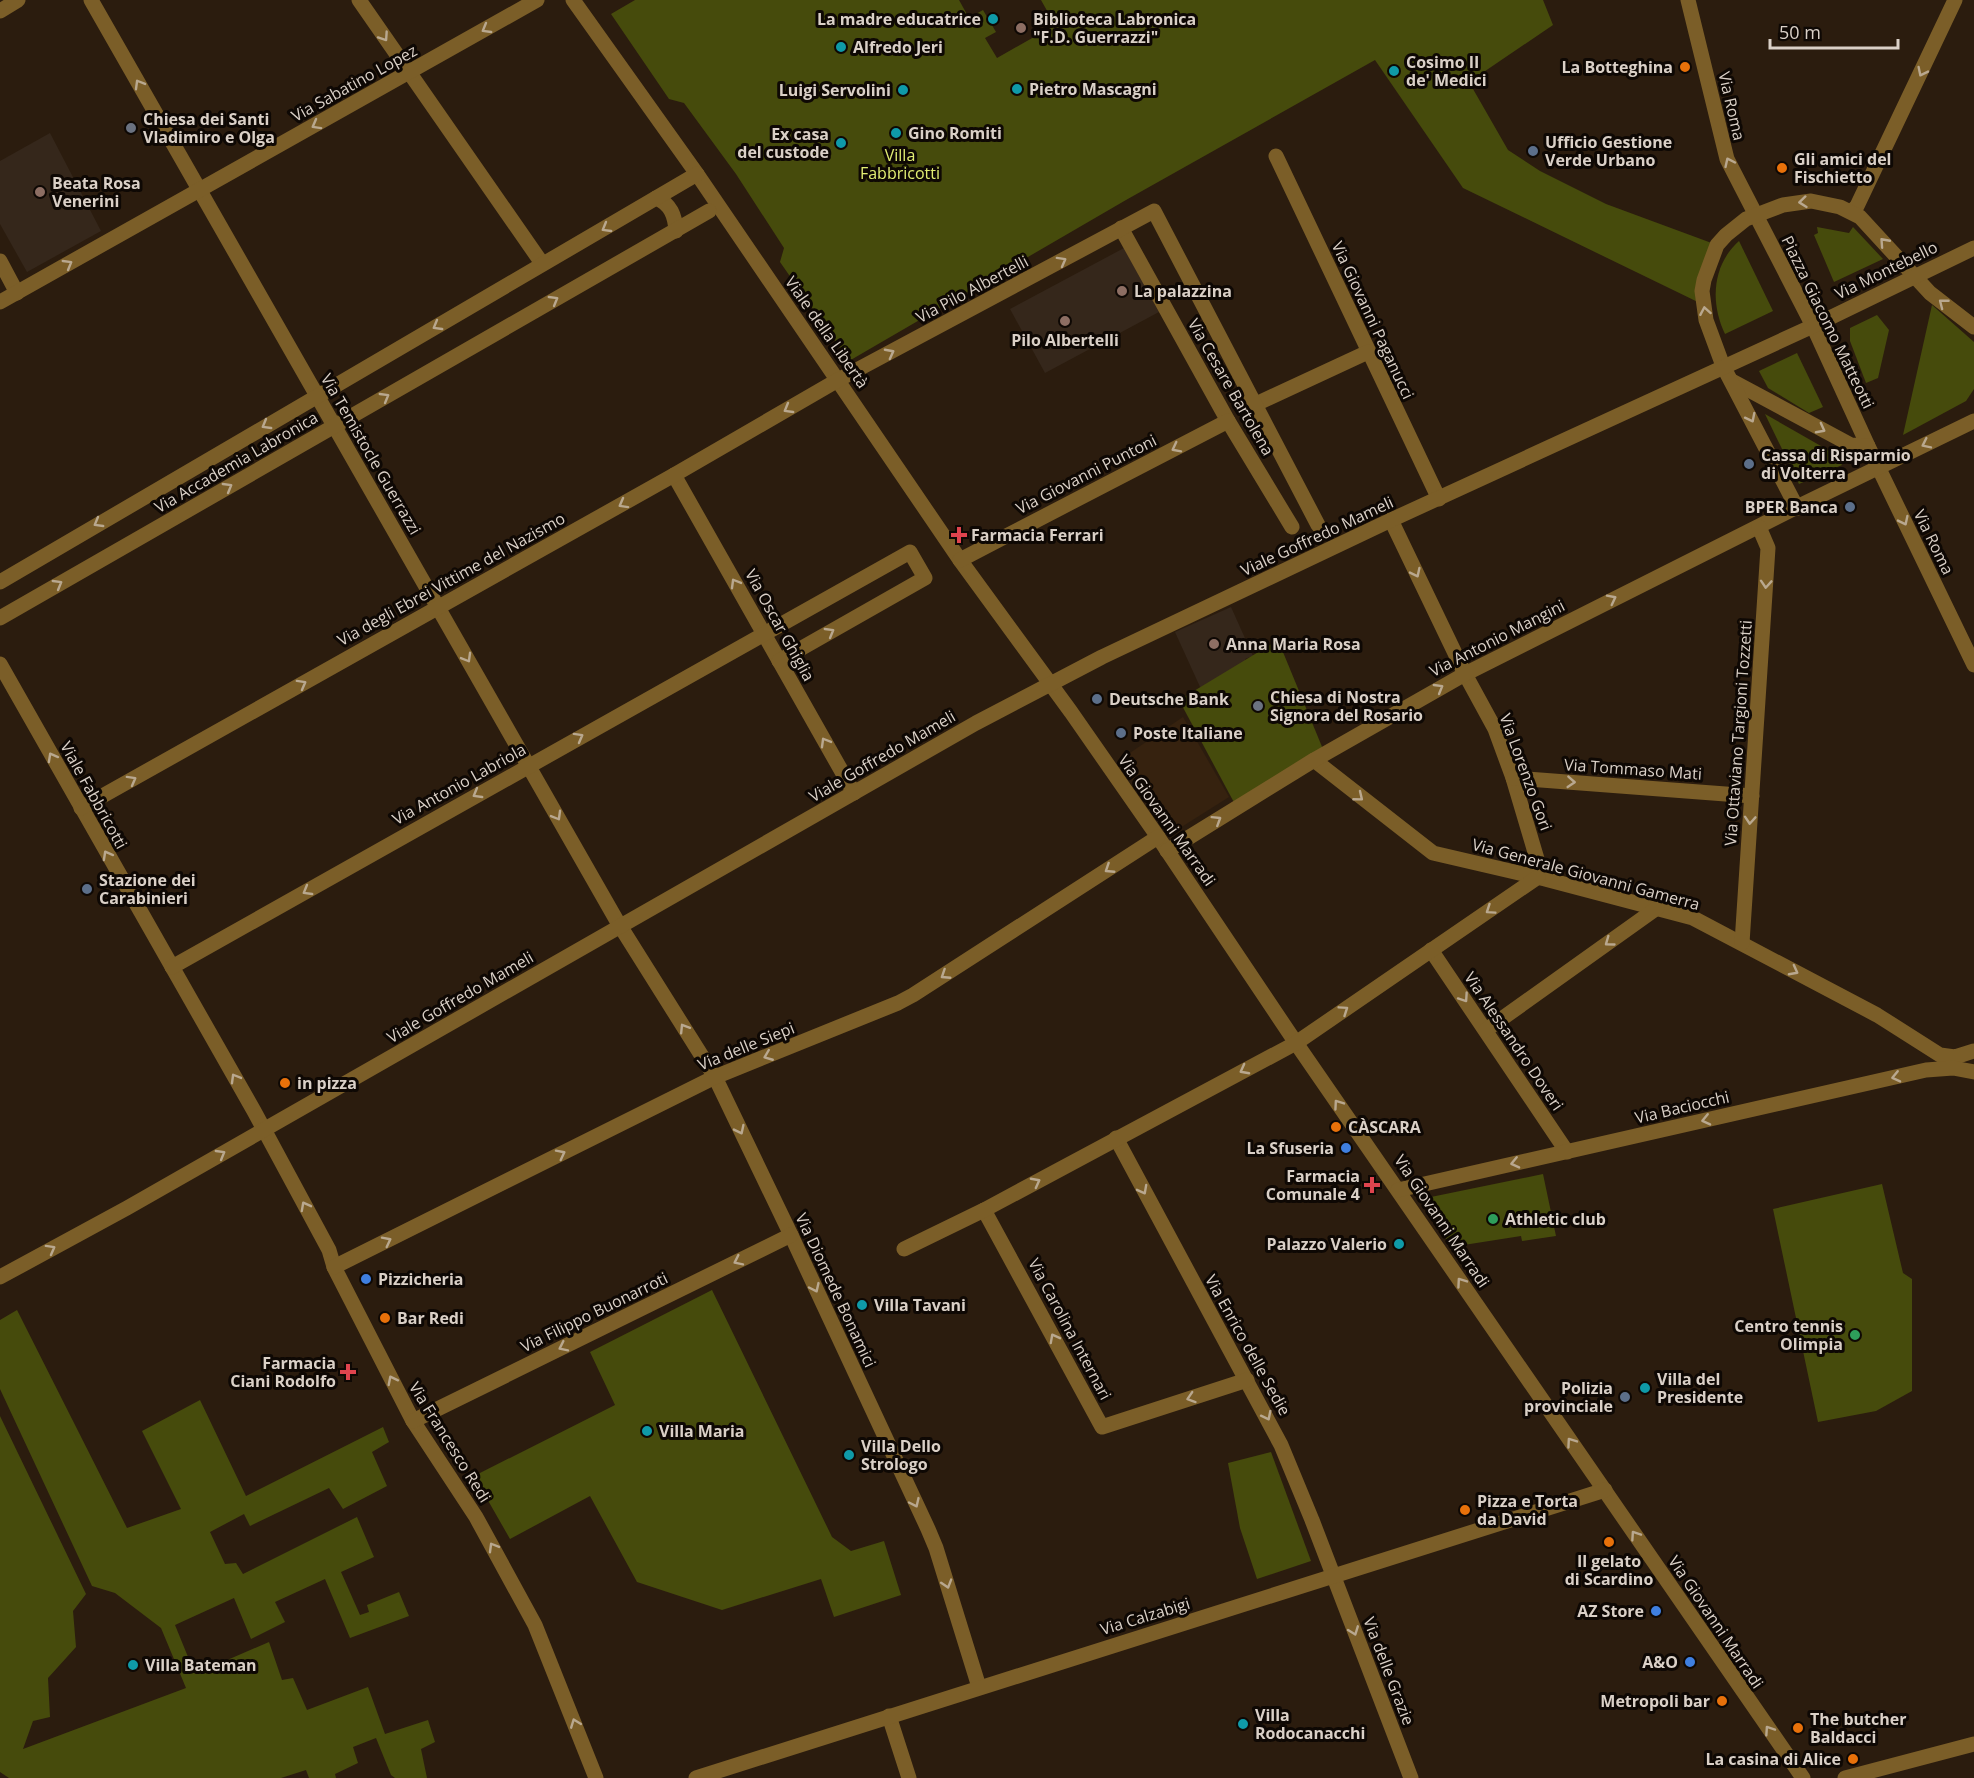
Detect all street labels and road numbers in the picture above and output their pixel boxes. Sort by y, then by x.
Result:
street label: Via Sabatino Lopez [287,39,421,127]
street label: Via Roma [1713,70,1751,142]
street label: Piazza Giacomo Matteotti [1777,232,1879,412]
street label: Via Montebello [1831,236,1941,304]
street label: Via Giovanni Paganucci [1327,238,1419,402]
street label: Via Pilo Albertelli [912,250,1032,328]
street label: Viale della Libertà [780,272,874,392]
street label: Via Cesare Bartolena [1183,315,1279,459]
street label: Via Temistocle Guerrazzi [316,369,426,539]
street label: Via Accademia Labronica [150,406,322,518]
street label: Via Giovanni Puntoni [1012,429,1160,519]
street label: Viale Goffredo Mameli [1237,491,1397,581]
street label: Via Roma [1909,506,1959,578]
street label: Via degli Ebrei Vittime del Nazismo [333,507,569,651]
street label: Via Oscar Ghiglia [740,565,820,685]
street label: Via Antonio Mangini [1426,594,1568,682]
street label: Via Ottaviano Targioni Tozzetti [1719,619,1757,847]
street label: Viale Goffredo Mameli [805,705,959,807]
street label: Via Lorenzo Gori [1495,710,1557,834]
street label: Viale Fabbricotti [55,737,133,853]
street label: Via Antonio Labriola [388,738,530,830]
street label: Via Giovanni Marradi [1113,750,1221,890]
street label: Via Tommaso Mati [1563,753,1703,785]
street label: Via Generale Giovanni Gamerra [1470,833,1702,915]
street label: Viale Goffredo Mameli [383,946,537,1048]
street label: Via Alessandro Doveri [1459,967,1569,1115]
street label: Via delle Siepi [694,1017,798,1075]
street label: Via Baciocchi [1633,1085,1731,1129]
street label: Via Giovanni Marradi [1389,1150,1495,1292]
street label: Via Diomede Bonamici [791,1209,881,1371]
street label: Via Carolina Internari [1023,1254,1117,1404]
street label: Via Filippo Buonarroti [517,1267,671,1357]
street label: Via Enrico delle Sedie [1200,1271,1296,1419]
street label: Via Francesco Redi [404,1377,496,1507]
street label: Via Giovanni Marradi [1663,1551,1769,1693]
street label: Via Calzabigi [1098,1592,1192,1640]
street label: Via delle Grazie [1358,1614,1420,1728]

